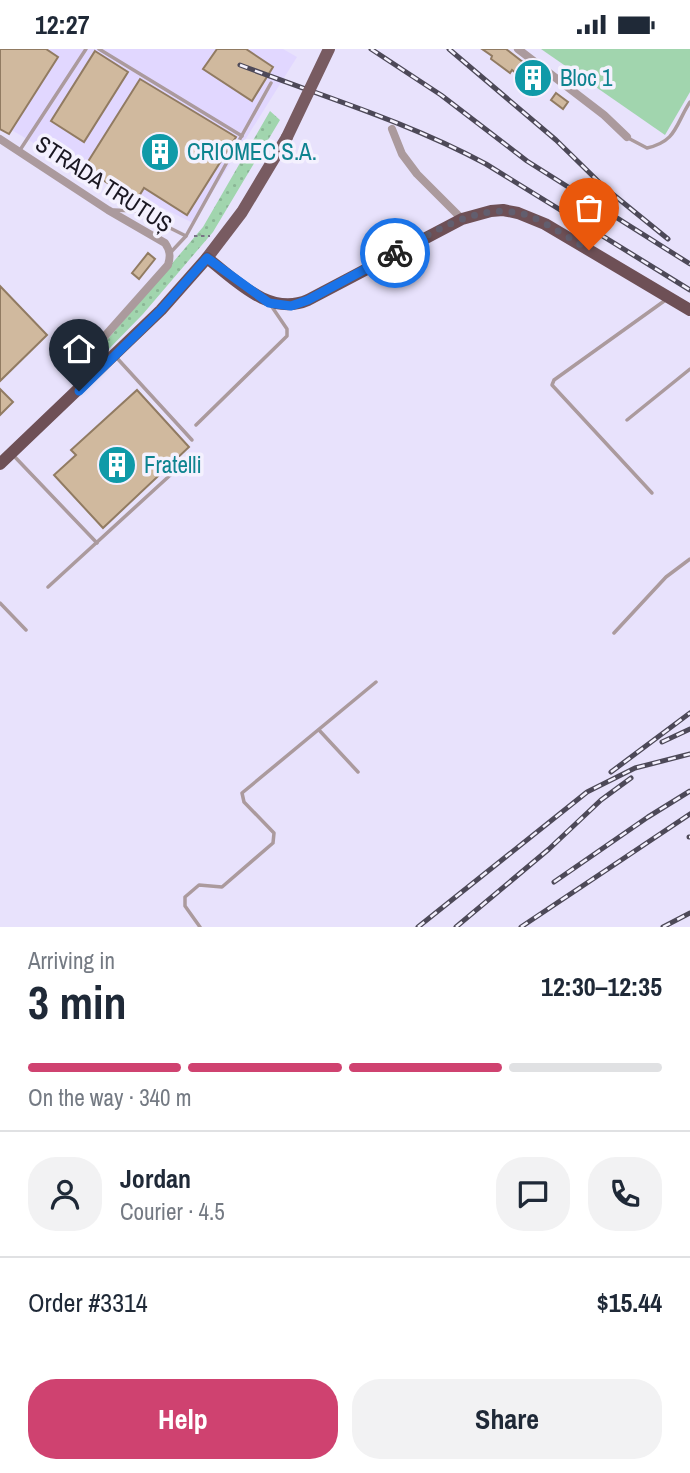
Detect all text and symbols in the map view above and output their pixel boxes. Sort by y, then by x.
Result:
text: 12:27 [35,7,90,42]
building icon: Bloc 1 [512,57,554,99]
place label: Bloc 1 [560,62,613,93]
street label: STRADA TRUTUȘ [30,128,178,239]
building icon: CRIOMEC S.A. [139,131,181,173]
place label: CRIOMEC S.A. [187,136,317,167]
pin [559,178,619,250]
icon: bag [570,189,608,227]
courier [360,218,430,288]
icon: bike [376,234,414,272]
pin [49,319,109,391]
icon: home [60,330,98,368]
building icon: Fratelli [96,444,138,486]
place label: Fratelli [144,449,202,480]
text: Arriving in [28,945,115,976]
text: 12:30–12:35 [541,969,662,1004]
text: 3 min [28,971,127,1033]
text: On the way · 340 m [28,1082,192,1113]
button: person [28,1157,102,1231]
button: chat [496,1157,570,1231]
button: phone [588,1157,662,1231]
text: Jordan [120,1161,191,1196]
text: Courier · 4.5 [120,1196,225,1227]
text: Order #3314 [28,1285,148,1320]
text: $15.44 [597,1285,662,1320]
button: Help [28,1379,338,1459]
button: Share [352,1379,662,1459]

